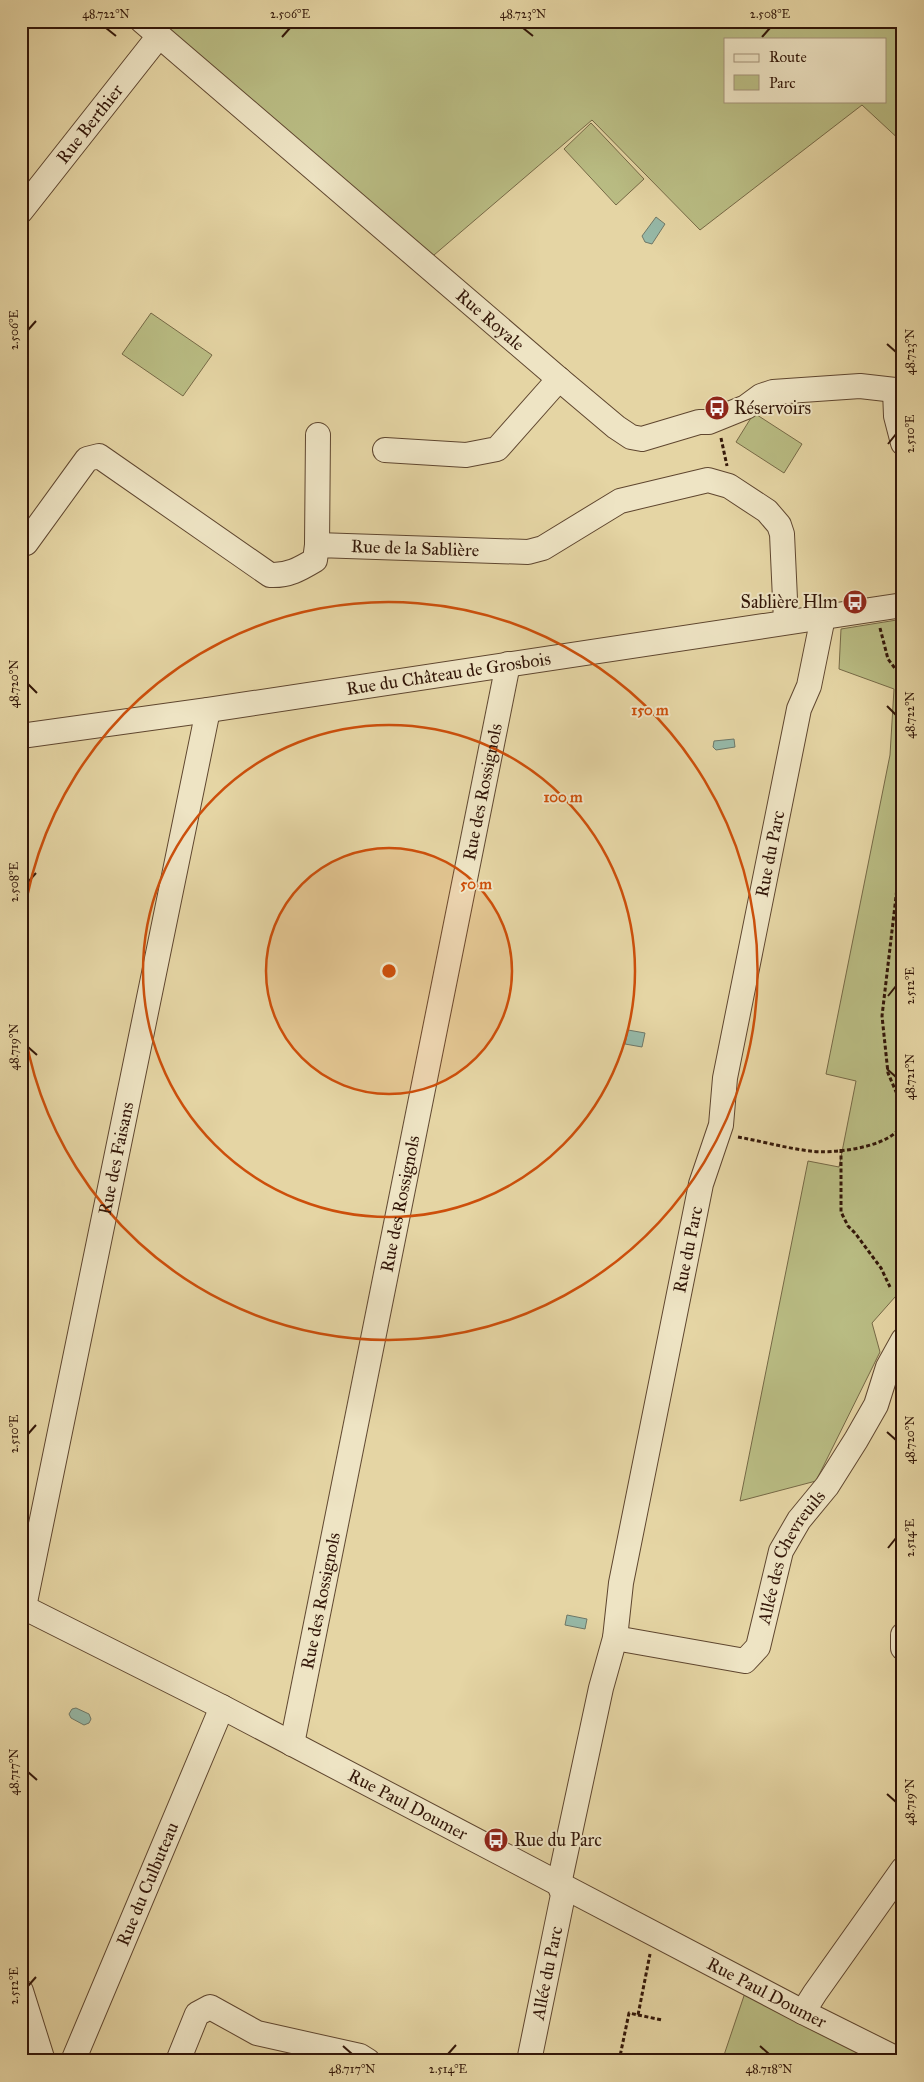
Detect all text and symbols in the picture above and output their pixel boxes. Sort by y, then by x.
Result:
text: 48.722°N [82,7,130,21]
text: 2.506°E [270,7,310,21]
text: 48.723°N [500,7,546,21]
text: 2.508°E [750,7,791,21]
legend [724,38,886,102]
text: Route [769,48,807,66]
text: Parc [769,74,796,92]
street label: Rue Berthier [52,79,128,168]
street label: Rue Royale [451,284,529,355]
text: 2.506°E [7,310,21,350]
text: 48.723°N [903,329,917,375]
bus stop icon: Réservoirs [704,395,730,421]
place label: Réservoirs [734,397,811,419]
text: 2.510°E [903,414,917,453]
street label: Rue de la Sablière [351,535,480,561]
bus stop icon: Sablière Hlm [842,589,868,615]
place label: Sablière Hlm [741,591,838,613]
street label: Rue du Château de Grosbois [345,647,552,700]
text: 48.720°N [7,660,21,708]
text: 48.722°N [903,691,917,739]
text: 150 m [631,701,669,719]
street label: Rue des Rossignols [458,721,507,862]
text: 100 m [543,788,583,806]
street label: Rue du Parc [751,808,789,899]
text: 2.508°E [7,861,21,902]
text: 50 m [460,875,492,893]
centre of rings [380,962,398,980]
text: 2.512°E [903,967,917,1005]
text: 48.719°N [7,1024,21,1070]
text: 48.721°N [903,1054,917,1100]
street label: Rue des Faisans [94,1100,138,1217]
street label: Rue des Rossignols [376,1133,424,1274]
street label: Rue du Parc [668,1204,707,1295]
text: 2.510°E [7,1414,21,1453]
text: 48.720°N [903,1416,917,1464]
street label: Allée des Chevreuils [753,1486,830,1627]
text: 2.514°E [903,1518,917,1557]
street label: Rue des Rossignols [296,1530,345,1671]
text: 48.717°N [7,1749,21,1795]
street label: Rue Paul Doumer [345,1764,472,1845]
text: 48.719°N [903,1779,917,1825]
street label: Rue du Culbuteau [112,1818,183,1949]
bus stop icon: Rue du Parc [483,1827,509,1853]
place label: Rue du Parc [514,1829,602,1851]
street label: Allée du Parc [527,1924,567,2023]
street label: Rue Paul Doumer [703,1953,830,2033]
text: 2.512°E [7,1967,21,2005]
text: 48.717°N [329,2062,375,2076]
text: 2.514°E [429,2062,468,2076]
text: 48.718°N [746,2062,792,2076]

